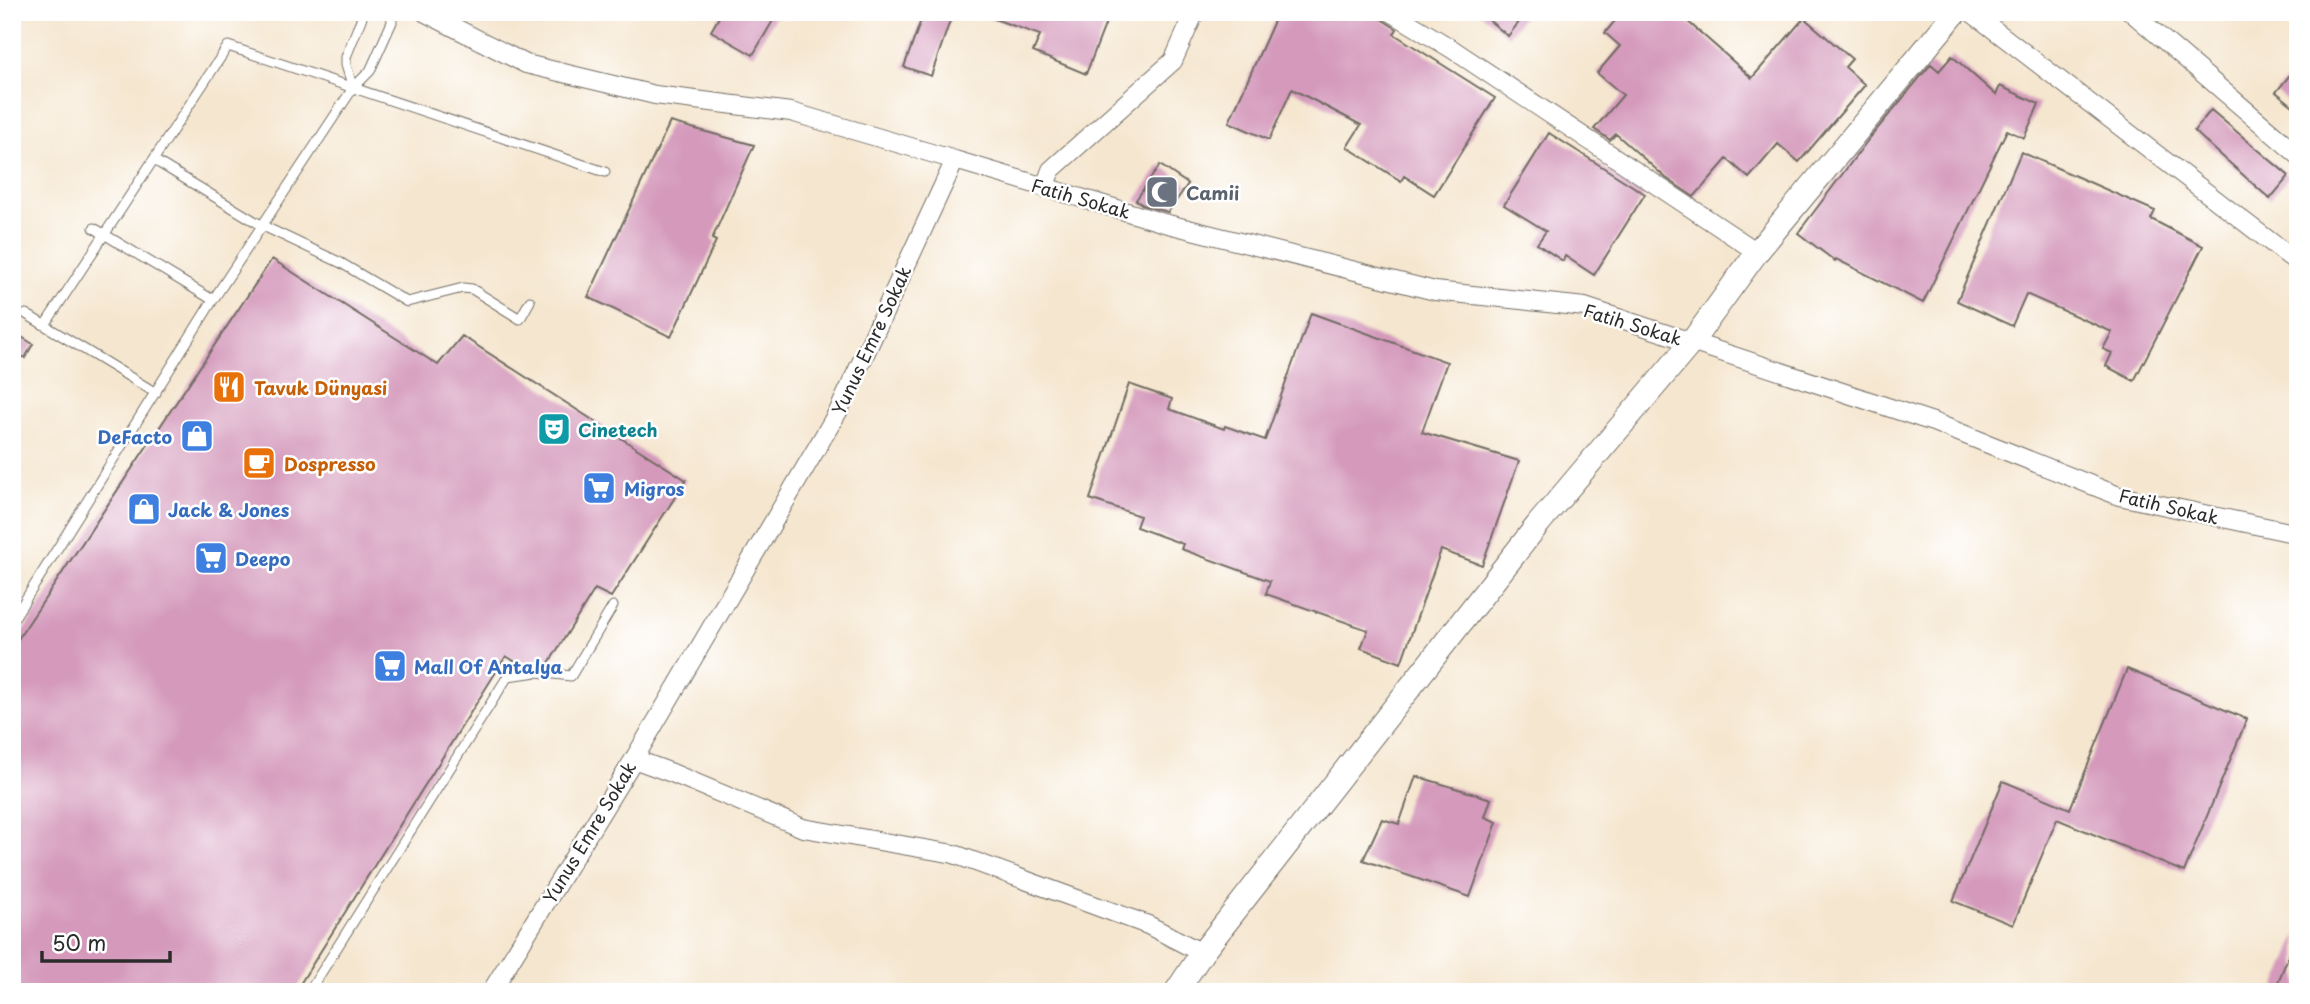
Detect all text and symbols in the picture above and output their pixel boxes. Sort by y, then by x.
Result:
street label: Fatih Sokak [1028,171,1134,225]
mosque icon: Camii [1143,173,1181,211]
place label: Camii [1186,179,1239,206]
street label: Yunus Emre Sokak [825,261,917,419]
street label: Fatih Sokak [1580,296,1686,352]
restaurant icon: Tavuk Dünyasi [210,368,248,406]
place label: Tavuk Dünyasi [254,374,387,401]
theatre icon: Cinetech [535,410,573,448]
place label: Cinetech [578,416,658,443]
shop icon: DeFacto [178,417,216,455]
place label: DeFacto [98,423,172,450]
cafe icon: Dospresso [240,444,278,482]
place label: Dospresso [284,450,376,477]
supermarket icon: Migros [580,469,618,507]
place label: Migros [624,475,685,502]
street label: Fatih Sokak [2116,481,2222,531]
shop icon: Jack & Jones [125,490,163,528]
place label: Jack & Jones [168,496,290,523]
supermarket icon: Deepo [192,539,230,577]
place label: Deepo [235,545,291,572]
supermarket icon: Mall Of Antalya [371,647,409,685]
place label: Mall Of Antalya [414,653,563,680]
street label: Yunus Emre Sokak [536,756,642,908]
scale bar [42,920,170,964]
text: 50 m [52,926,106,958]

